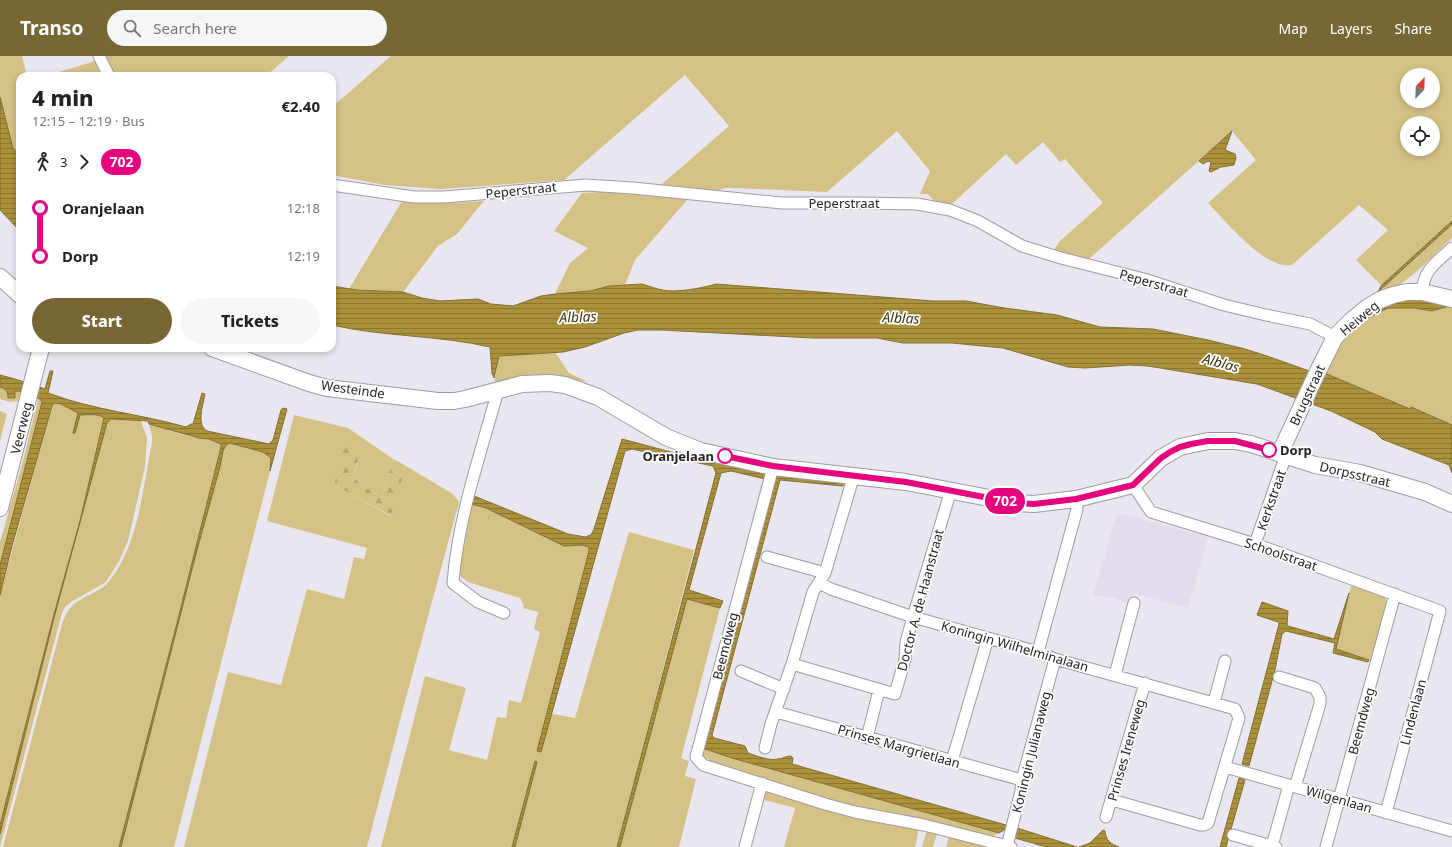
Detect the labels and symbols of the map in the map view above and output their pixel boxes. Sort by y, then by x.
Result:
north arrow [1400,68,1440,108]
street label: Peperstraat [485,177,558,203]
street label: Peperstraat [808,194,880,212]
street label: Peperstraat [1117,265,1191,302]
street label: Heiweg [1336,296,1382,340]
water label: Alblas [558,306,597,327]
water label: Alblas [881,307,920,328]
water label: Alblas [1200,348,1242,377]
street label: Brugstraat [1285,361,1329,428]
street label: Westeinde [320,376,386,402]
street label: Veerweg [6,400,36,456]
place label: Dorp [1280,441,1312,459]
marker: Dorp [1261,442,1277,458]
place label: Oranjelaan [642,447,714,465]
marker: Oranjelaan [717,448,733,464]
street label: Dorpsstraat [1318,457,1393,491]
street label: Kerkstraat [1252,467,1290,533]
line badge: 702 [982,488,1028,514]
street label: Doctor A. de Haanstraat [892,527,948,673]
street label: Schoolstraat [1242,533,1320,575]
street label: Beemdweg [708,610,742,682]
street label: Koningin Wilhelminalaan [939,616,1091,676]
street label: Lindenlaan [1396,677,1430,747]
street label: Beemdweg [1343,685,1379,757]
street label: Koningin Julianaweg [1007,689,1055,815]
street label: Prinses Ireneweg [1103,697,1149,803]
street label: Prinses Margrietlaan [836,720,962,772]
street label: Wilgenlaan [1304,781,1374,817]

